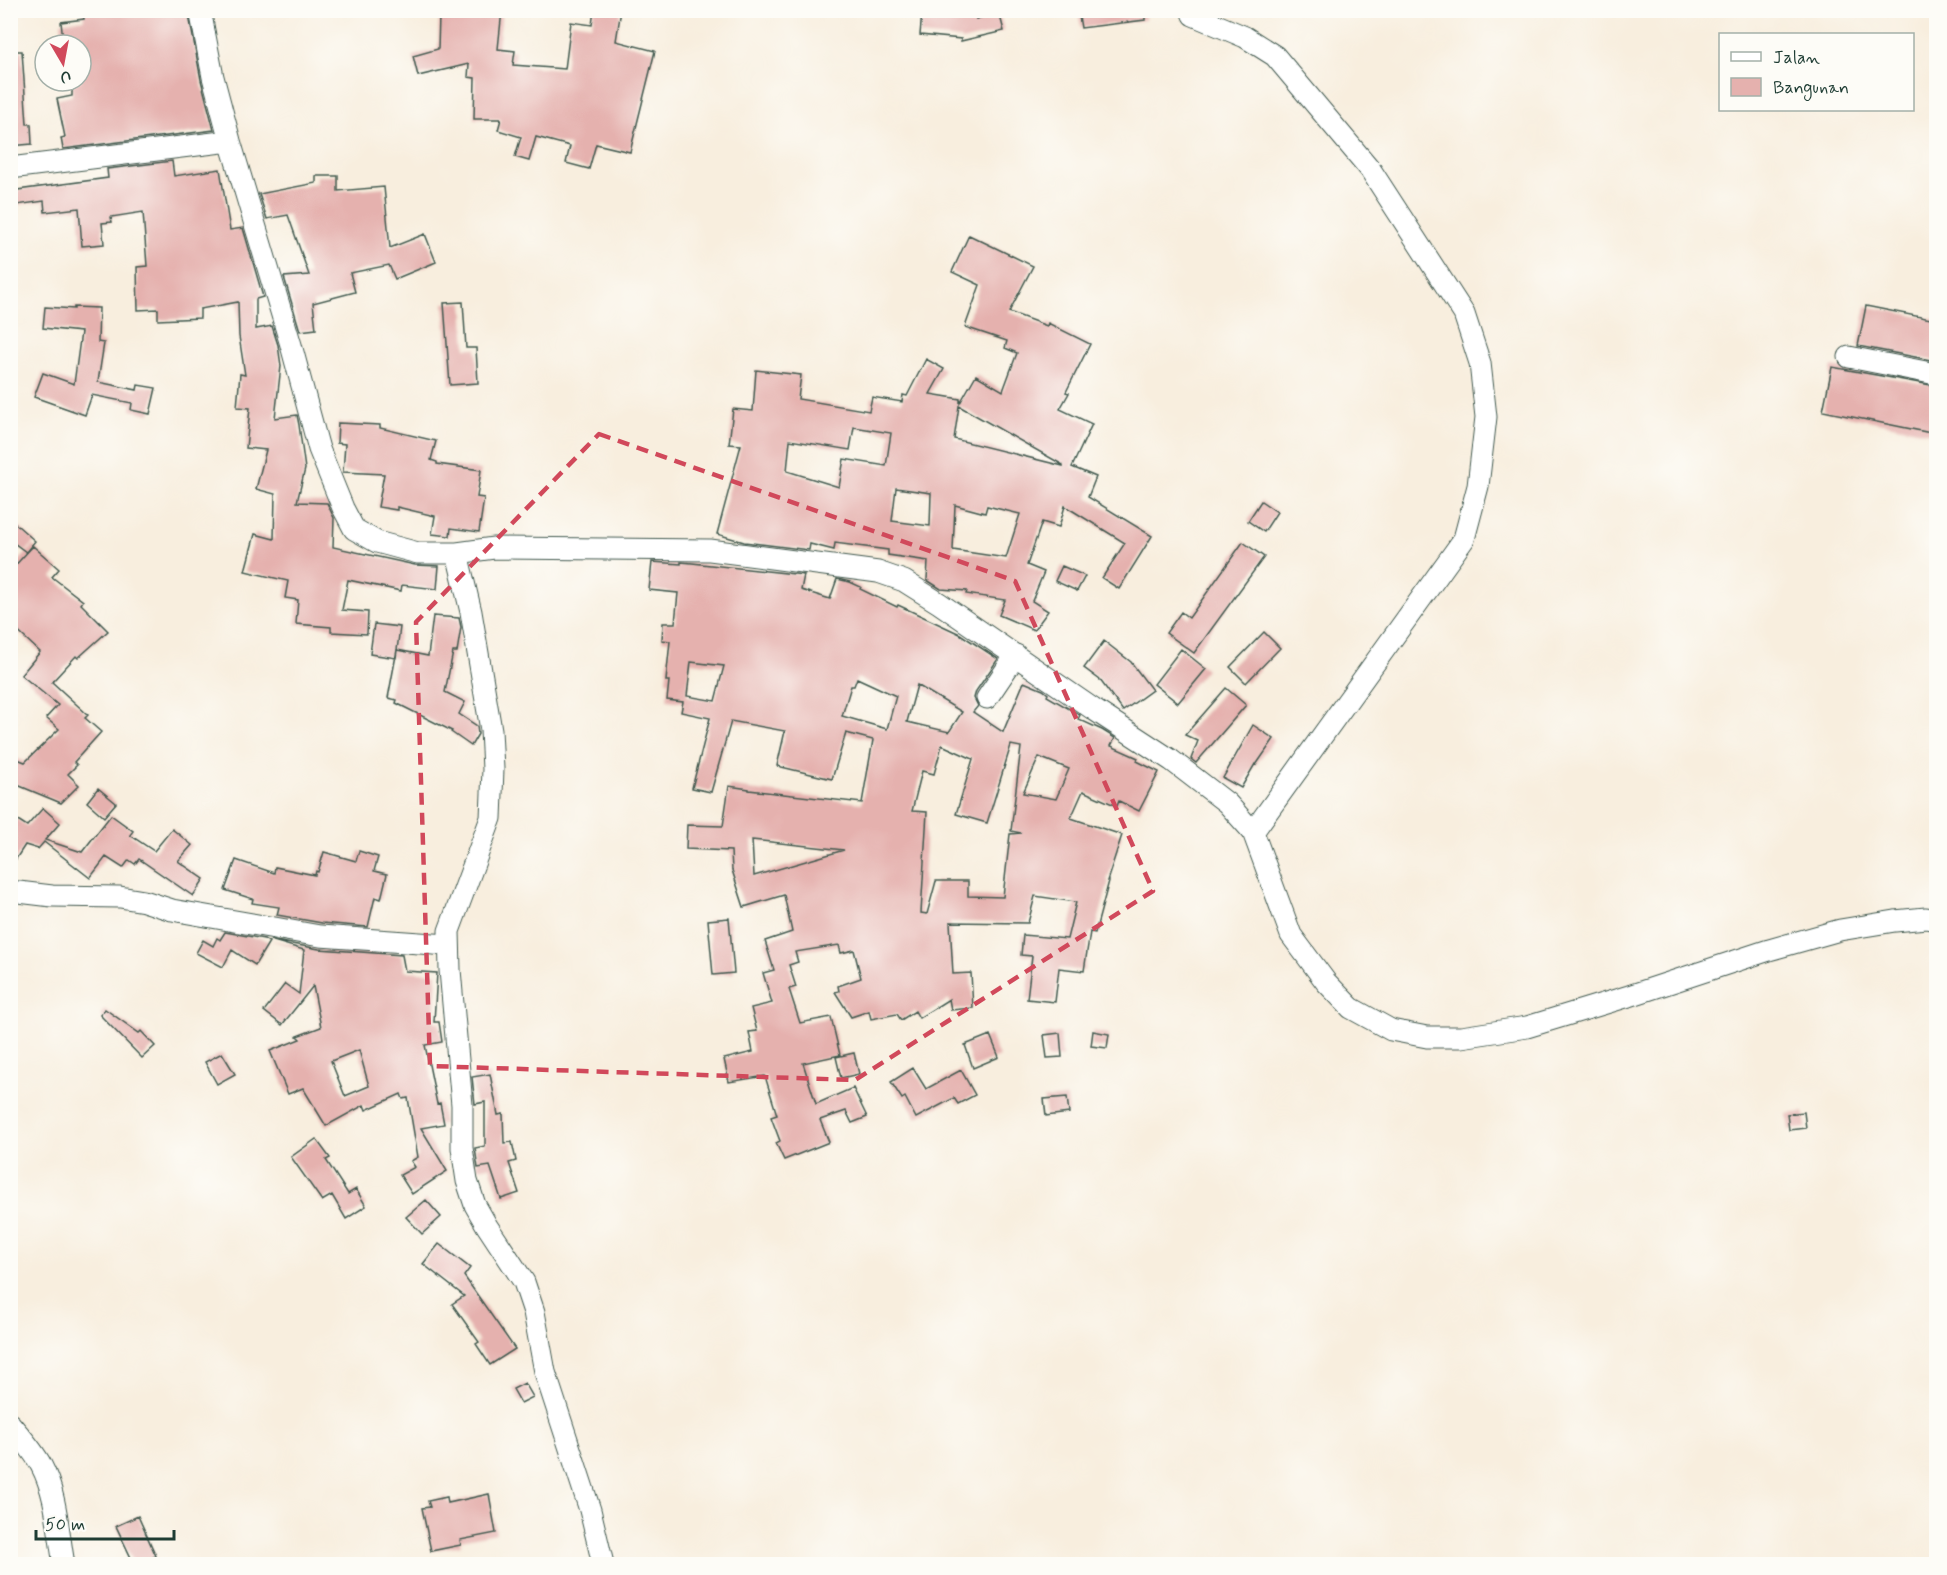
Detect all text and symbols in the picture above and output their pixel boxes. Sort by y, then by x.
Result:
north arrow [33,33,93,93]
legend [1719,33,1914,111]
text: Jalan [1773,46,1820,70]
text: U [58,65,72,88]
text: Bangunan [1773,76,1849,101]
scale bar [36,1503,174,1541]
text: 50 m [45,1513,85,1537]

